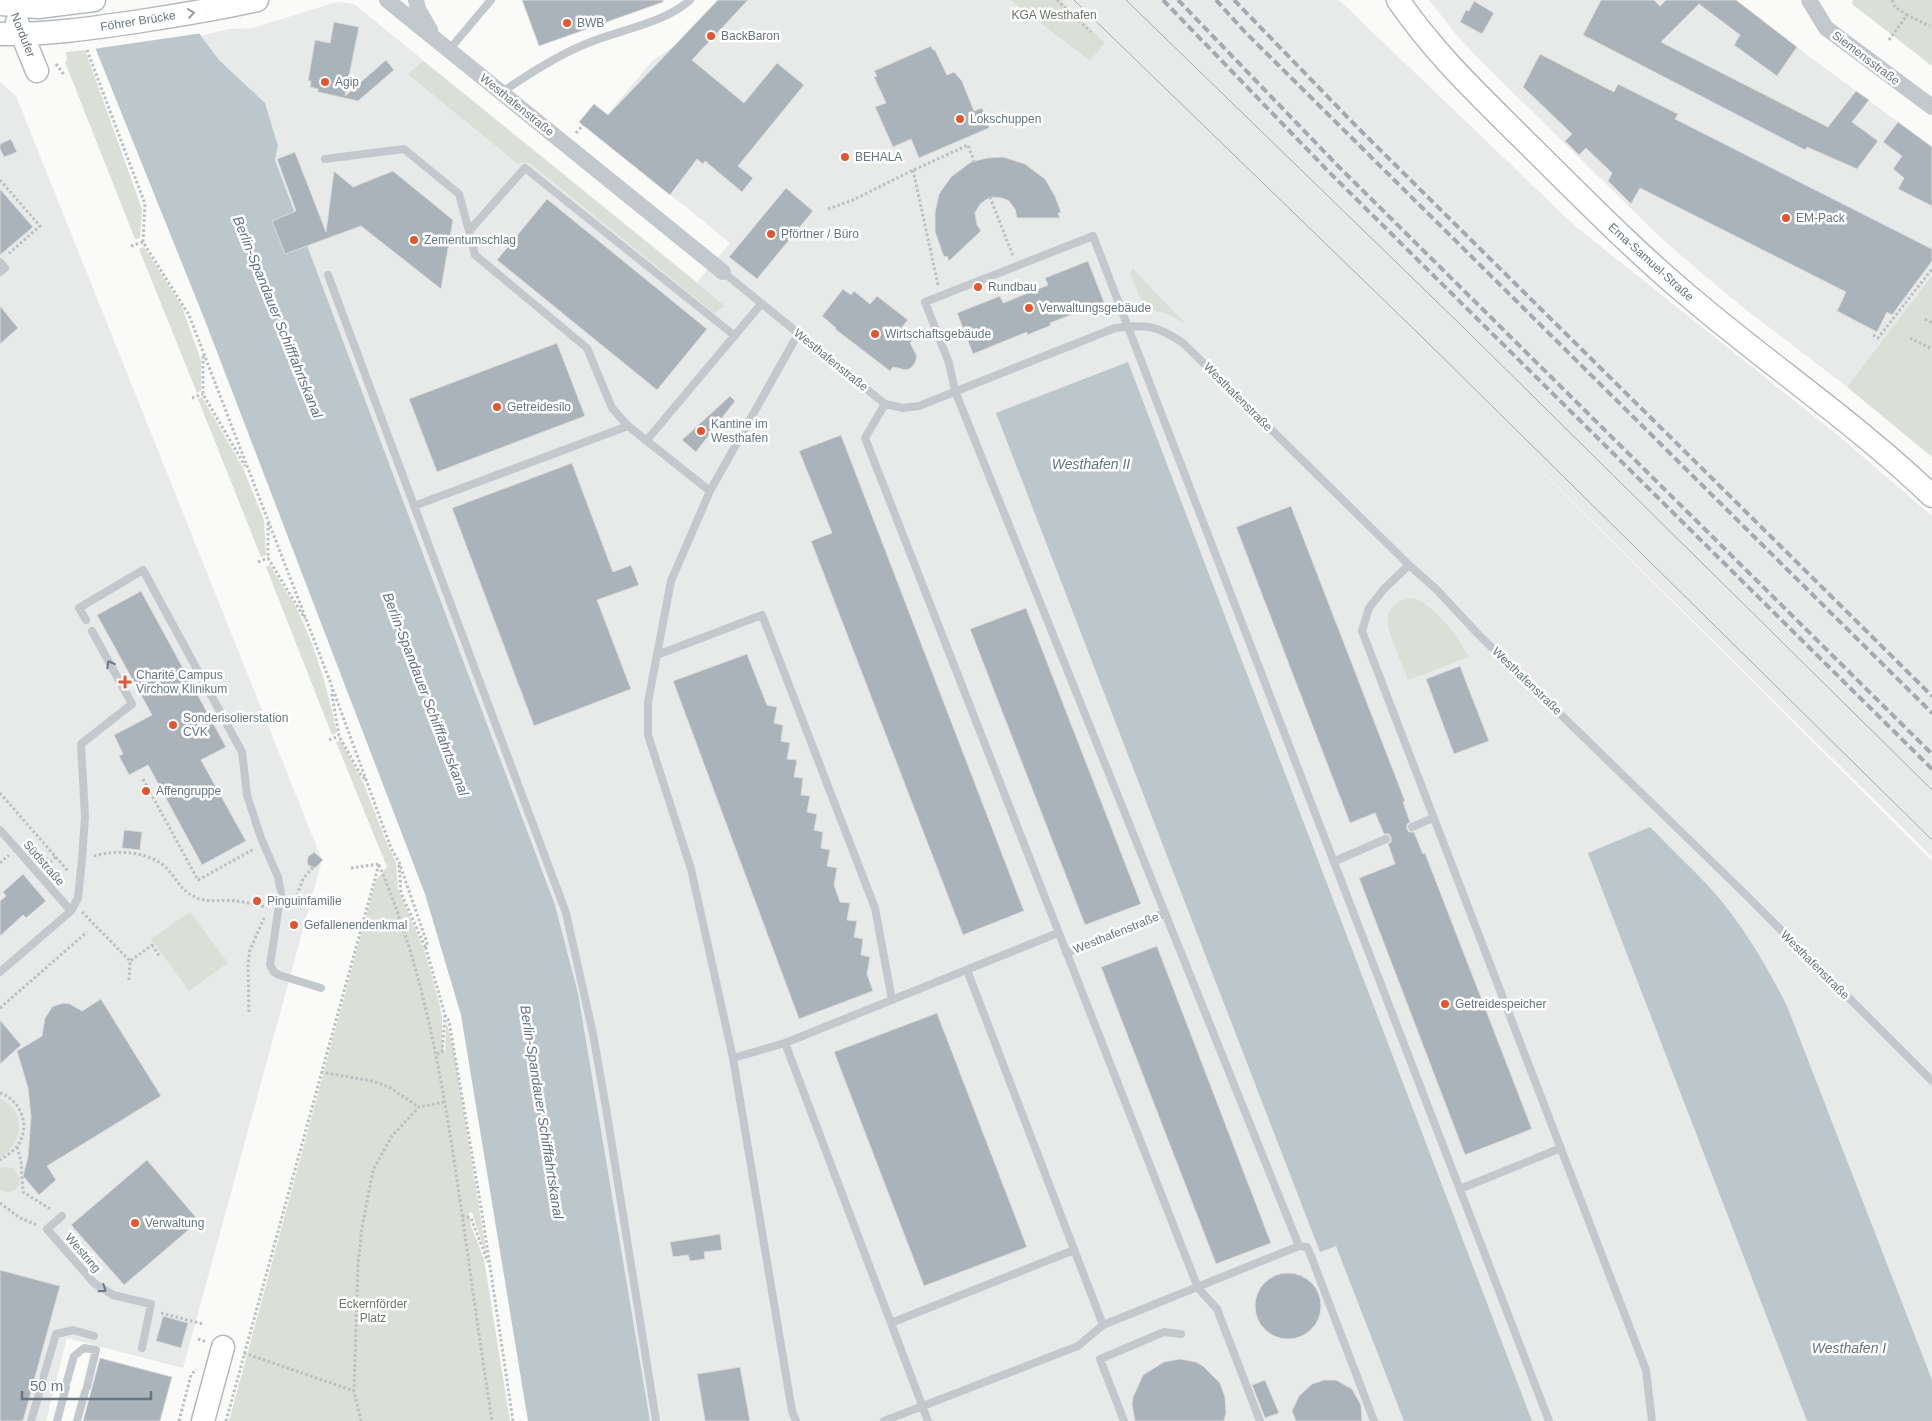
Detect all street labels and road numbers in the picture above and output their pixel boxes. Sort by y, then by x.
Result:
street label: Föhrer Brücke [99,8,177,34]
street label: Nordufer [8,11,38,59]
street label: Siemensstraße [1830,28,1903,88]
street label: Westhafenstraße [477,71,557,139]
street label: Erna-Samuel-Straße [1605,220,1697,304]
street label: Westhafenstraße [791,326,871,394]
street label: Westhafenstraße [1201,360,1275,434]
street label: Westhafenstraße [1489,644,1565,718]
street label: Südstraße [21,838,68,889]
street label: Westhafenstraße [1071,909,1161,957]
street label: Westhafenstraße [1778,928,1852,1002]
street label: Westring [62,1231,104,1275]

